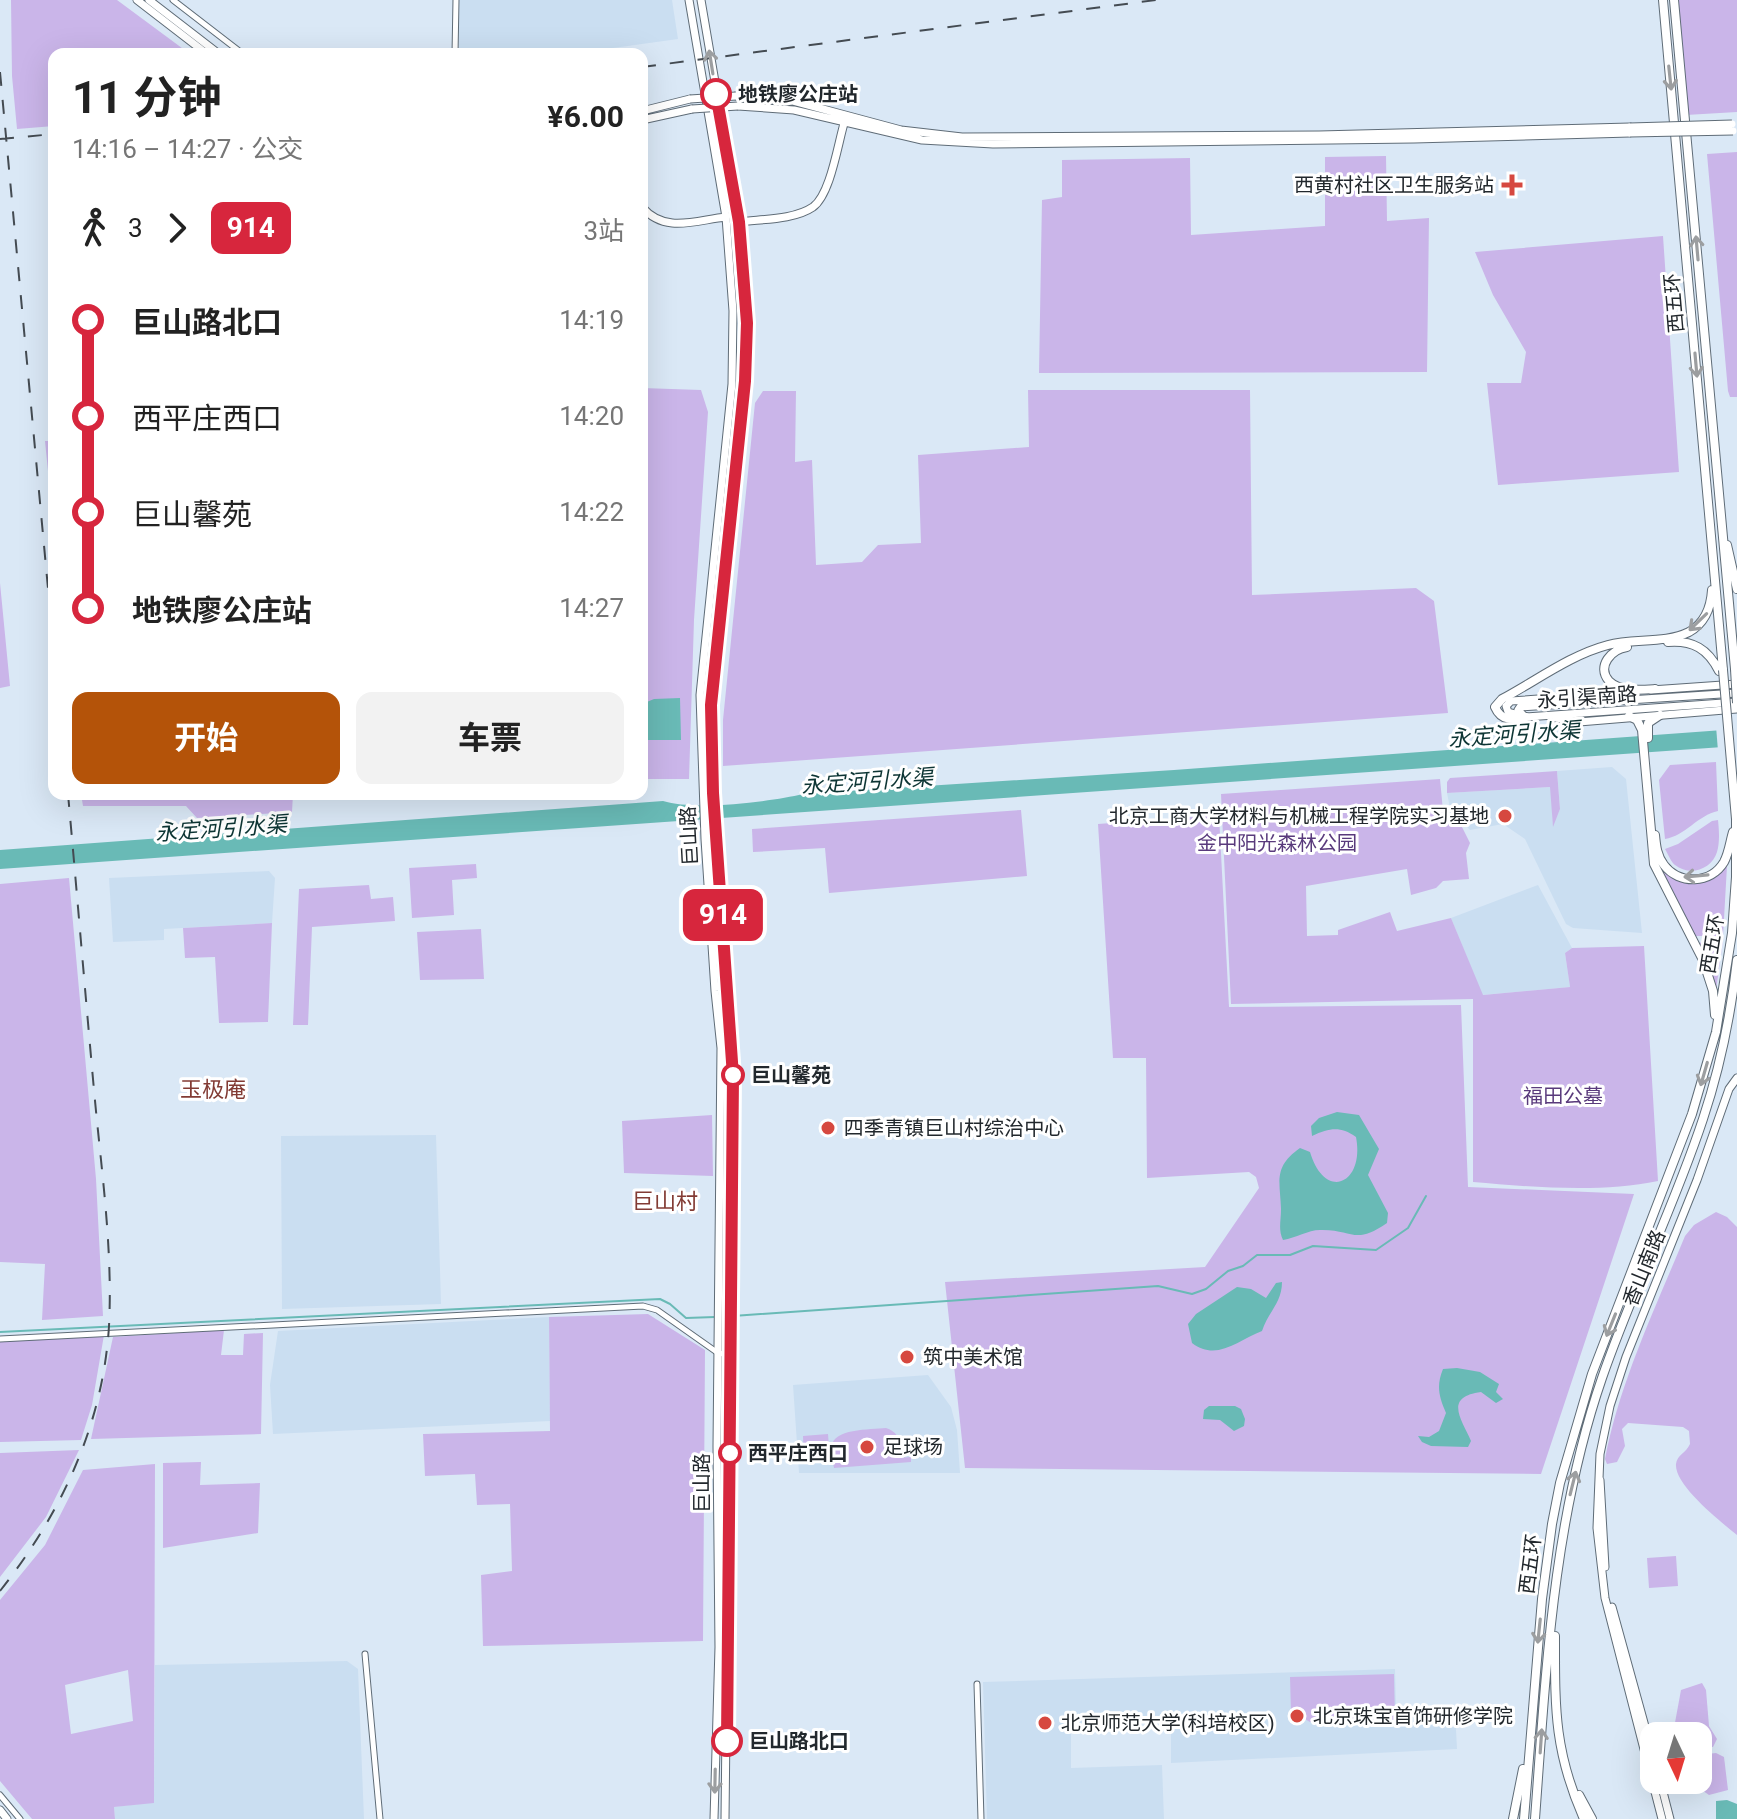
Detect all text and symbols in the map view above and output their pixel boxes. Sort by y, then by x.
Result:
one-way arrow [703,50,718,75]
one-way arrow [1663,64,1678,91]
text: 11 分钟 [72,72,221,124]
marker: 地铁廖公庄站 [701,79,731,109]
place label: 地铁廖公庄站 [738,82,858,106]
text: ¥6.00 [548,99,624,134]
text: 14:16 – 14:27 · 公交 [72,134,303,164]
place label: 西黄村社区卫生服务站 [1294,173,1494,197]
marker: 西黄村社区卫生服务站 [1501,174,1523,196]
icon: walk [72,206,116,250]
icon: forward [155,206,199,250]
text: 914 [227,211,275,244]
text: 3 [128,213,143,243]
text: 3站 [583,216,624,246]
one-way arrow [1690,235,1705,262]
street label: 西五环 [1659,272,1689,334]
text: 巨山路北口 [132,305,282,340]
text: 14:19 [559,305,624,335]
one-way arrow [1689,351,1704,377]
text: 西平庄西口 [132,401,282,436]
text: 14:20 [559,401,624,431]
text: 巨山馨苑 [132,497,252,532]
text: 14:22 [559,497,624,527]
text: 地铁廖公庄站 [132,593,312,628]
text: 14:27 [559,593,624,623]
one-way arrow [1688,613,1708,632]
street label: 永引渠南路 [1536,682,1638,712]
button: 开始 [72,692,340,784]
button: 车票 [356,692,624,784]
water label: 永定河引水渠 [1447,717,1584,752]
water label: 永定河引水渠 [800,764,937,799]
place label: 北京工商大学材料与机械工程学院实习基地 [1109,804,1489,828]
street label: 巨山路 [675,805,703,867]
marker: 北京工商大学材料与机械工程学院实习基地 [1496,807,1514,825]
water label: 永定河引水渠 [154,811,291,846]
park label: 金中阳光森林公园 [1197,831,1357,855]
one-way arrow [1684,869,1710,884]
line badge: 914 [677,889,769,941]
text: 914 [699,898,747,931]
street label: 西五环 [1695,912,1729,976]
one-way arrow [1696,1061,1710,1086]
place label: 巨山馨苑 [751,1063,831,1087]
marker: 巨山馨苑 [722,1064,744,1086]
district label: 玉极庵 [180,1077,246,1102]
park label: 福田公墓 [1523,1084,1603,1108]
place label: 四季青镇巨山村综治中心 [844,1116,1064,1140]
marker: 四季青镇巨山村综治中心 [819,1119,837,1137]
district label: 巨山村 [632,1189,698,1214]
street label: 香山南路 [1618,1226,1670,1310]
one-way arrow [1603,1312,1617,1337]
place label: 筑中美术馆 [923,1345,1023,1369]
marker: 筑中美术馆 [898,1348,916,1366]
place label: 足球场 [883,1435,943,1459]
marker: 足球场 [858,1438,876,1456]
place label: 西平庄西口 [748,1441,848,1465]
marker: 西平庄西口 [719,1442,741,1464]
street label: 巨山路 [690,1453,714,1513]
one-way arrow [1566,1471,1581,1497]
street label: 西五环 [1514,1533,1546,1595]
one-way arrow [1531,1618,1546,1644]
place label: 北京珠宝首饰研修学院 [1313,1704,1513,1728]
marker: 北京珠宝首饰研修学院 [1288,1707,1306,1725]
place label: 北京师范大学(科培校区) [1061,1711,1275,1735]
marker: 北京师范大学(科培校区) [1036,1714,1054,1732]
north arrow [1640,1722,1712,1794]
map controls [1640,1722,1712,1794]
marker: 巨山路北口 [712,1726,742,1756]
one-way arrow [1534,1728,1549,1755]
place label: 巨山路北口 [749,1729,849,1753]
one-way arrow [707,1767,723,1794]

